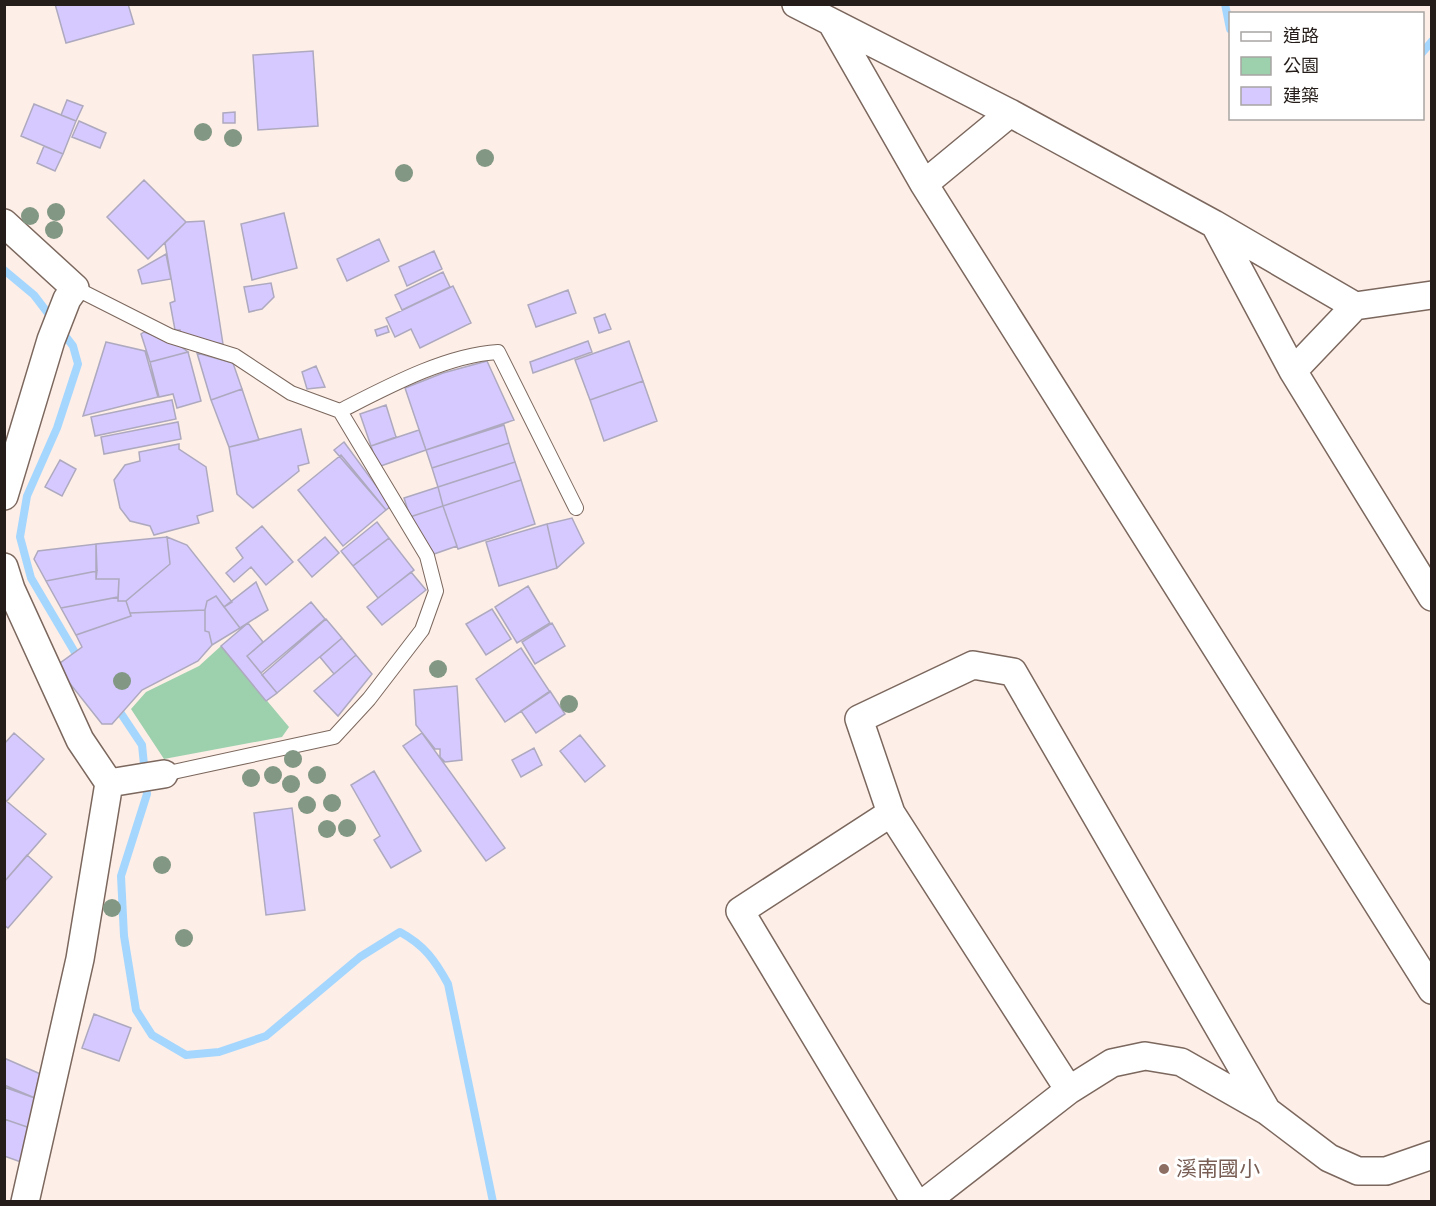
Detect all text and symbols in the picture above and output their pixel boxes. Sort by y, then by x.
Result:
legend [1229,12,1424,120]
text: 道路 [1283,24,1319,47]
text: 公園 [1283,54,1319,77]
text: 建築 [1283,84,1319,107]
place label: 溪南國小 [1176,1155,1260,1181]
marker: 溪南國小 [1157,1162,1171,1176]

